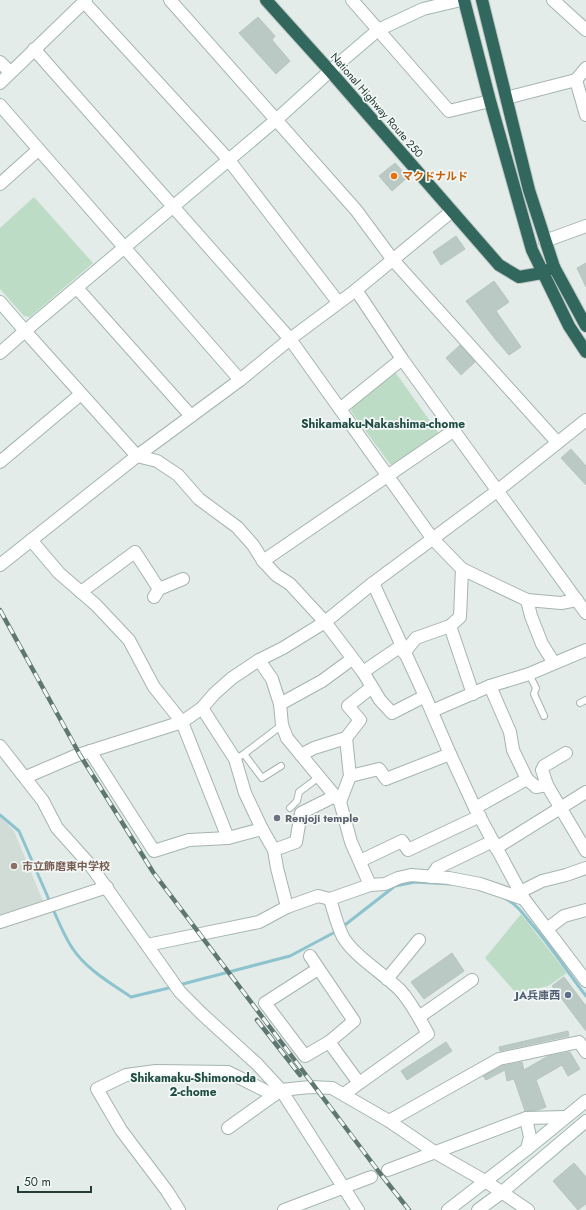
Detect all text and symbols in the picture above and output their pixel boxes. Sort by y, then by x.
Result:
street label: National Highway Route 250 [327,49,427,161]
place label: マクドナルド [402,168,468,184]
marker: マクドナルド [389,171,399,181]
district label: Shikamaku-Nakashima-chome [301,415,465,433]
place label: Renjoji temple [285,810,358,826]
marker: Renjoji temple [272,813,282,823]
place label: 市立飾磨東中学校 [22,858,110,874]
marker: 市立飾磨東中学校 [9,861,19,871]
place label: JA兵庫西 [513,987,560,1003]
marker: JA兵庫西 [563,990,573,1000]
district label: Shikamaku-Shimonoda 2-chome [130,1069,256,1101]
scale bar [18,1168,91,1194]
text: 50 m [24,1173,51,1191]

